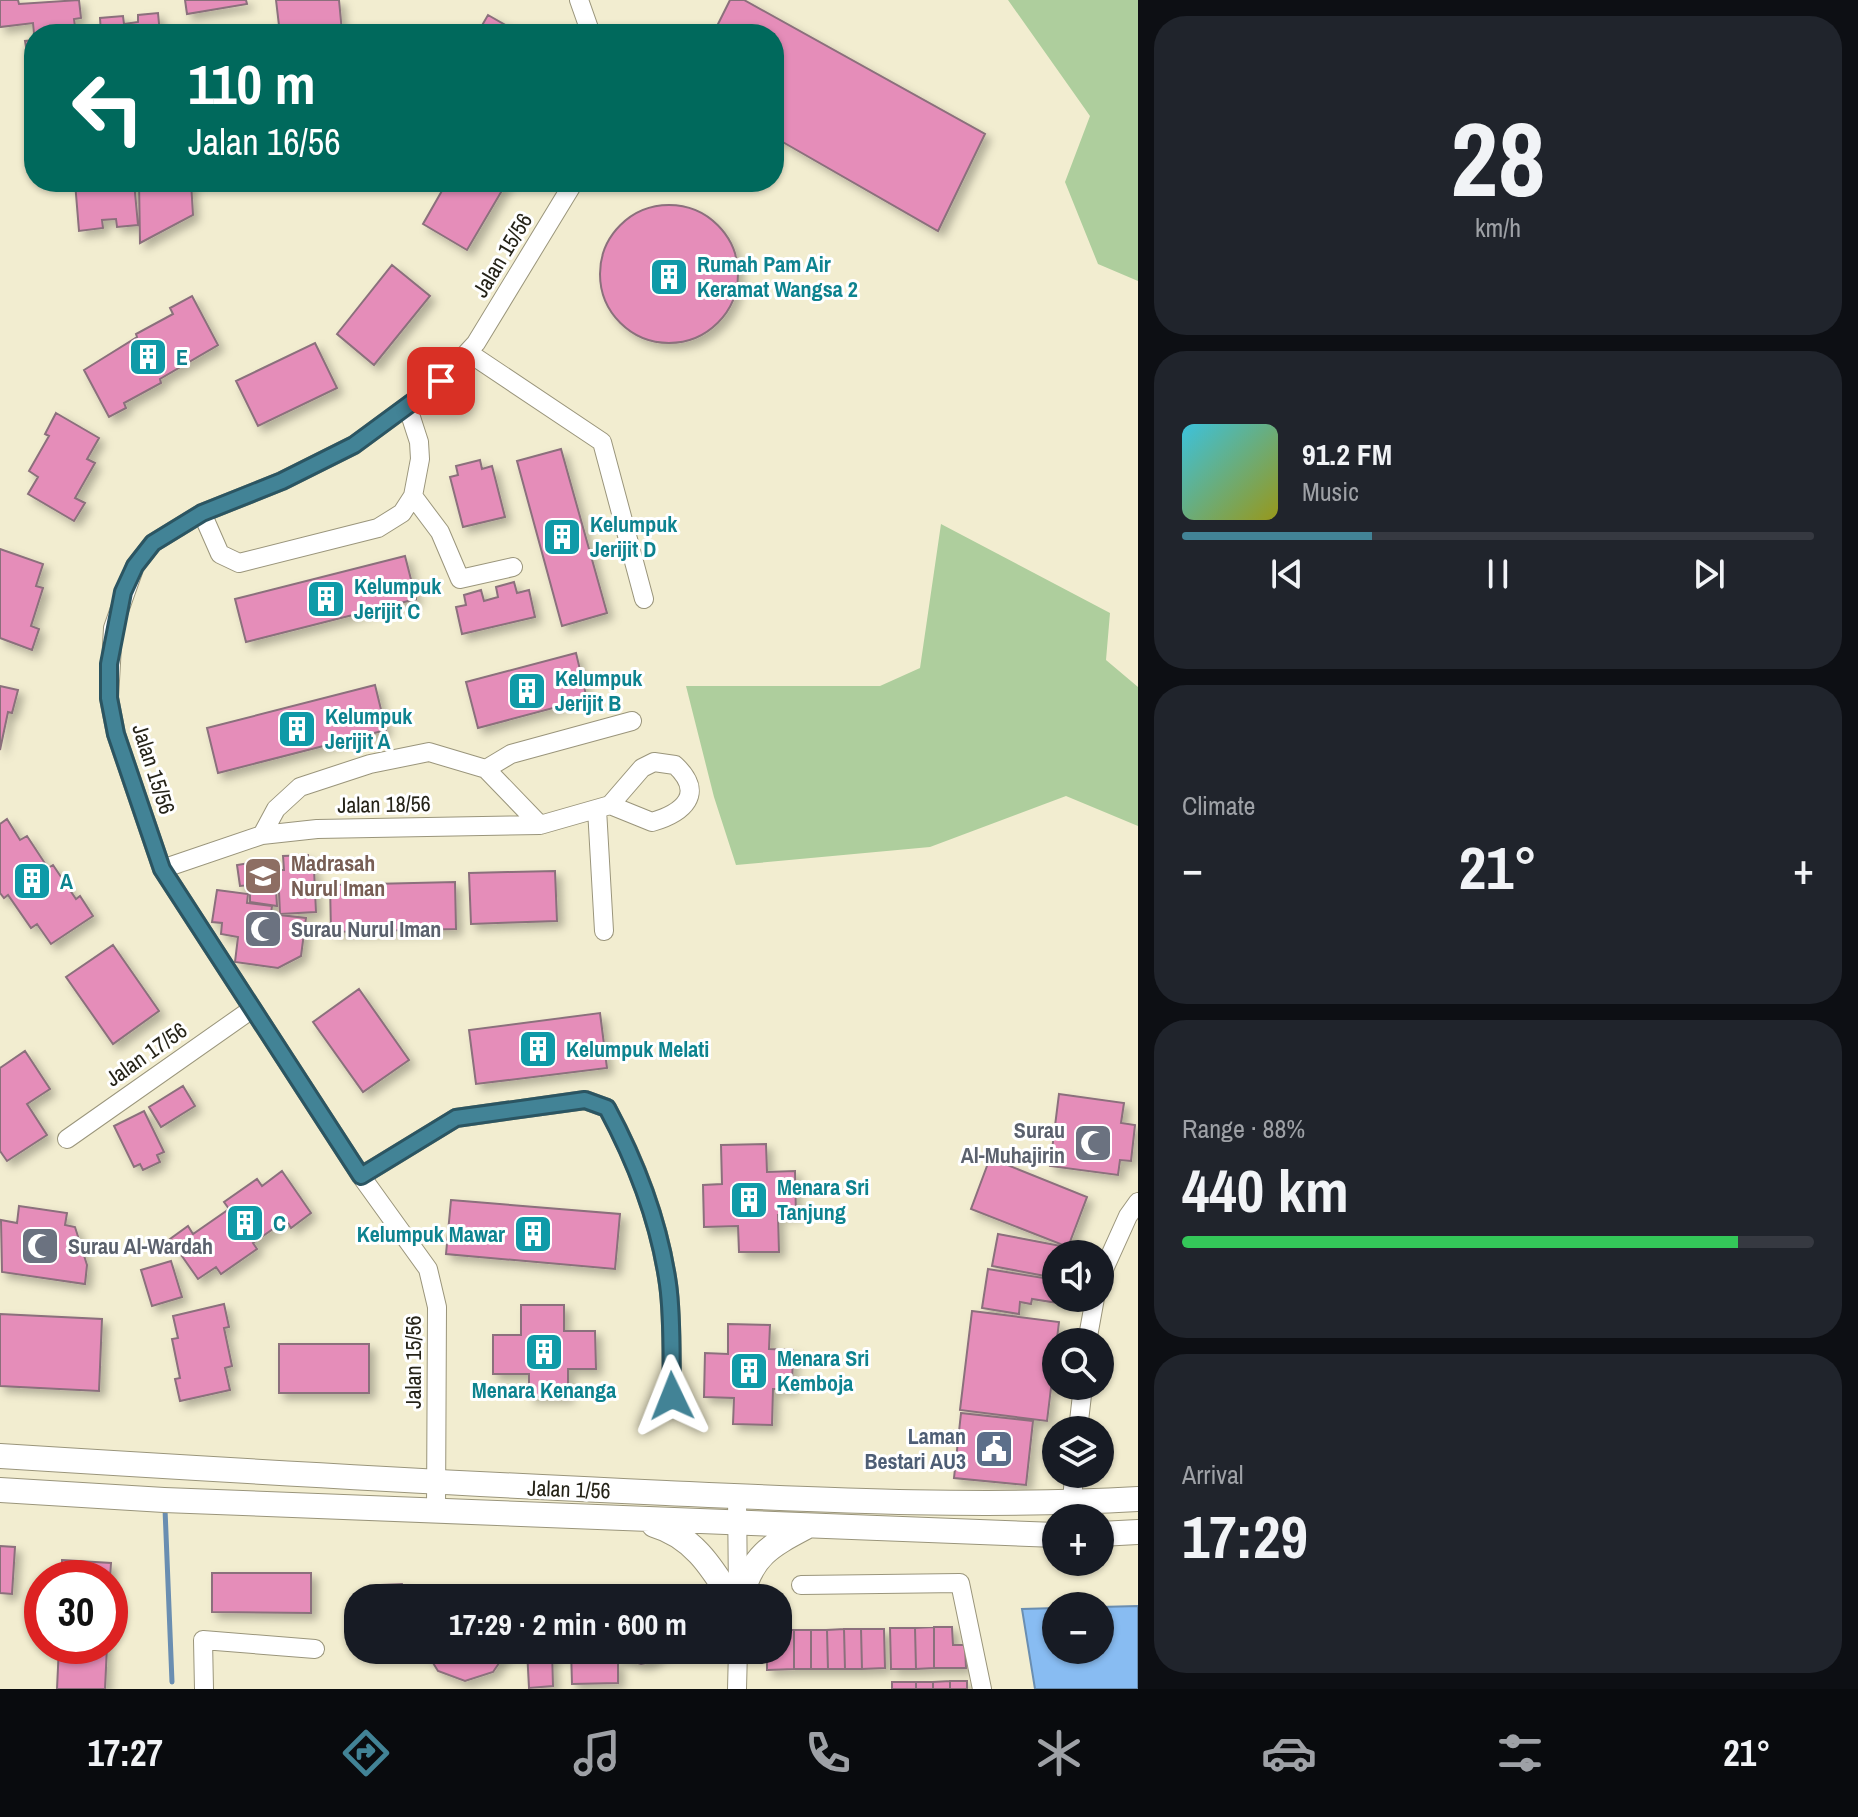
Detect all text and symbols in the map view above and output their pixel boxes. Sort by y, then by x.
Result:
text: 110 m [188,46,316,121]
icon: left [56,56,160,160]
text: 28 [1451,88,1545,228]
text: Jalan 16/56 [188,118,341,166]
street label: Jalan 15/56 [465,207,539,303]
text: km/h [1475,210,1521,245]
place label: Rumah Pam Air Keramat Wangsa 2 [697,249,858,304]
building icon: Rumah Pam Air Keramat Wangsa 2 [648,256,690,298]
building icon: E [127,336,169,378]
place label: E [176,342,188,372]
pin [407,347,475,415]
icon: arrive [419,359,463,403]
text: 91.2 FM [1302,434,1392,474]
text: Music [1302,474,1359,509]
place label: Kelumpuk Jerijit D [590,509,678,564]
building icon: Kelumpuk Jerijit D [541,516,583,558]
icon: previous [1265,552,1309,596]
icon: pause [1476,552,1520,596]
icon: next [1687,552,1731,596]
place label: Kelumpuk Jerijit C [354,571,442,626]
building icon: Kelumpuk Jerijit C [305,578,347,620]
place label: Kelumpuk Jerijit B [555,663,643,718]
building icon: Kelumpuk Jerijit B [506,670,548,712]
place label: Kelumpuk Jerijit A [325,701,413,756]
building icon: Kelumpuk Jerijit A [276,708,318,750]
street label: Jalan 15/56 [125,720,183,818]
street label: Jalan 18/56 [337,788,431,820]
text: Climate [1182,788,1255,823]
text: 21° [1459,827,1537,908]
text: − [1182,838,1203,898]
text: + [1793,838,1814,898]
place label: Madrasah Nurul Iman [291,848,385,903]
school or university icon: Madrasah Nurul Iman [242,855,284,897]
building icon: A [11,860,53,902]
place label: A [60,866,73,896]
mosque icon: Surau Nurul Iman [242,908,284,950]
place label: Surau Nurul Iman [291,914,441,944]
street label: Jalan 17/56 [99,1015,193,1093]
building icon: Kelumpuk Melati [517,1028,559,1070]
place label: Kelumpuk Melati [566,1034,709,1064]
text: Range · 88% [1182,1111,1305,1146]
place label: Surau Al-Muhajirin [961,1115,1065,1170]
mosque icon: Surau Al-Muhajirin [1072,1122,1114,1164]
text: 440 km [1182,1150,1349,1231]
place label: Menara Sri Tanjung [777,1172,869,1227]
building icon: Menara Sri Tanjung [728,1179,770,1221]
building icon: C [224,1202,266,1244]
place label: C [273,1208,286,1238]
building icon: Kelumpuk Mawar [512,1213,554,1255]
place label: Kelumpuk Mawar [357,1219,505,1249]
mosque icon: Surau Al-Wardah [19,1225,61,1267]
place label: Surau Al-Wardah [68,1231,213,1261]
map controls [1042,1240,1114,1664]
button: sound [1042,1240,1114,1312]
street label: Jalan 15/56 [398,1315,428,1409]
button: search [1042,1328,1114,1400]
building icon: Menara Kenanga [523,1331,565,1373]
place label: Menara Sri Kemboja [777,1343,869,1398]
building icon: Menara Sri Kemboja [728,1350,770,1392]
position arrow [630,1354,714,1438]
place label: Menara Kenanga [472,1375,616,1405]
button: layers [1042,1416,1114,1488]
place label: Laman Bestari AU3 [864,1421,966,1476]
public building icon: Laman Bestari AU3 [973,1428,1015,1470]
text: Arrival [1182,1457,1244,1492]
street label: Jalan 1/56 [527,1473,611,1505]
text: 17:29 [1182,1496,1308,1577]
button: + [1042,1504,1114,1576]
speed limit sign: 30 [24,1560,128,1664]
button: − [1042,1592,1114,1664]
text: 17:29 · 2 min · 600 m [449,1604,687,1644]
icon: directions [338,1725,394,1781]
icon: music [569,1725,625,1781]
icon: phone [800,1725,856,1781]
icon: climate [1031,1725,1087,1781]
icon: car [1261,1725,1317,1781]
icon: filters [1492,1725,1548,1781]
text: 17:27 [87,1729,163,1777]
text: 21° [1723,1729,1771,1777]

